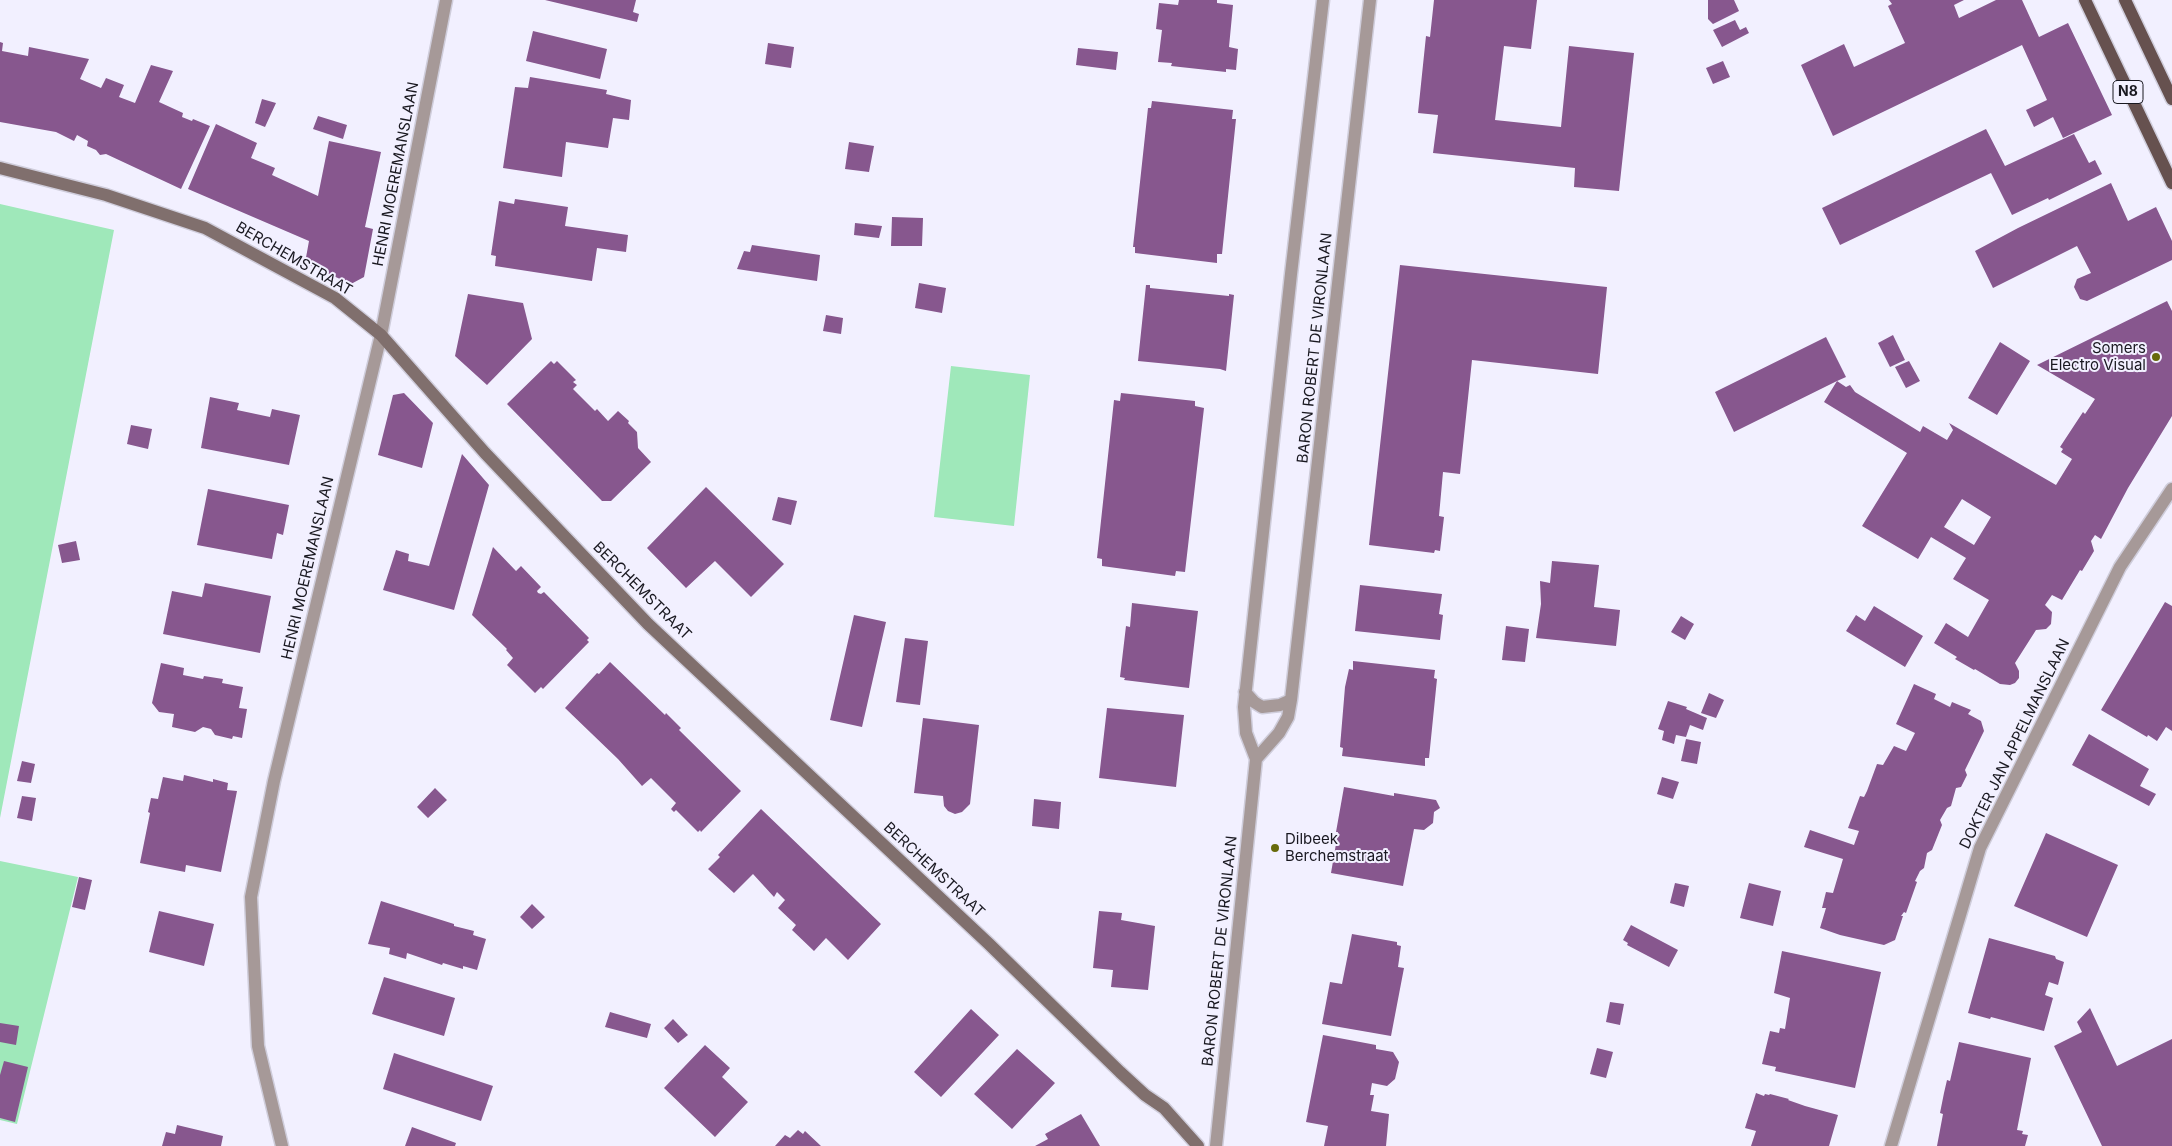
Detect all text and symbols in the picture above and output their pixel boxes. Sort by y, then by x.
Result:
street label: HENRI MOEREMANSLAAN [369,80,423,268]
road number: N8 [2113,80,2143,104]
street label: BERCHEMSTRAAT [233,218,355,300]
street label: BARON ROBERT DE VIRONLAAN [1294,232,1336,464]
place label: Somers Electro Visual [2050,339,2146,374]
marker: Somers Electro Visual [2150,351,2162,363]
street label: HENRI MOEREMANSLAAN [278,475,338,661]
street label: BERCHEMSTRAAT [589,538,695,644]
street label: DOKTER JAN APPELMANSLAAN [1956,636,2074,852]
street label: BERCHEMSTRAAT [880,819,988,921]
place label: Dilbeek Berchemstraat [1285,830,1389,865]
street label: BARON ROBERT DE VIRONLAAN [1199,835,1241,1067]
marker: Dilbeek Berchemstraat [1269,842,1281,854]

